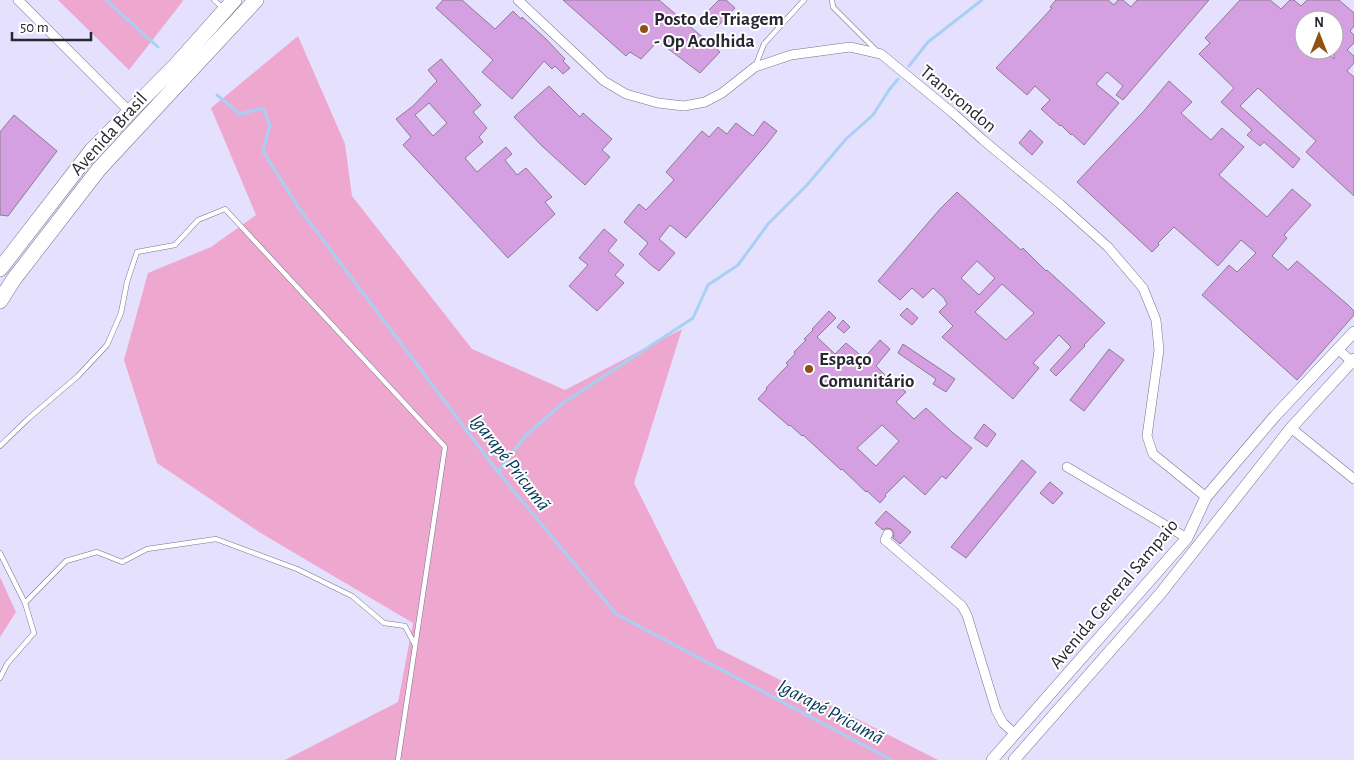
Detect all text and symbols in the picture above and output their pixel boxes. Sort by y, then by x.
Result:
scale bar [12,10,91,42]
place label: Posto de Triagem - Op Acolhida [654,10,784,51]
north arrow [1294,10,1344,60]
text: N [1314,16,1324,30]
text: 50 m [20,20,49,35]
marker: Posto de Triagem - Op Acolhida [638,23,650,35]
street label: Transrondon [916,62,1000,136]
street label: Avenida Brasil [67,89,151,179]
place label: Espaço Comunitário [819,350,914,391]
marker: Espaço Comunitário [803,363,815,375]
water label: Igarapé Pricumã [466,411,554,515]
street label: Avenida General Sampaio [1046,515,1182,672]
water label: Igarapé Pricumã [774,676,887,748]

